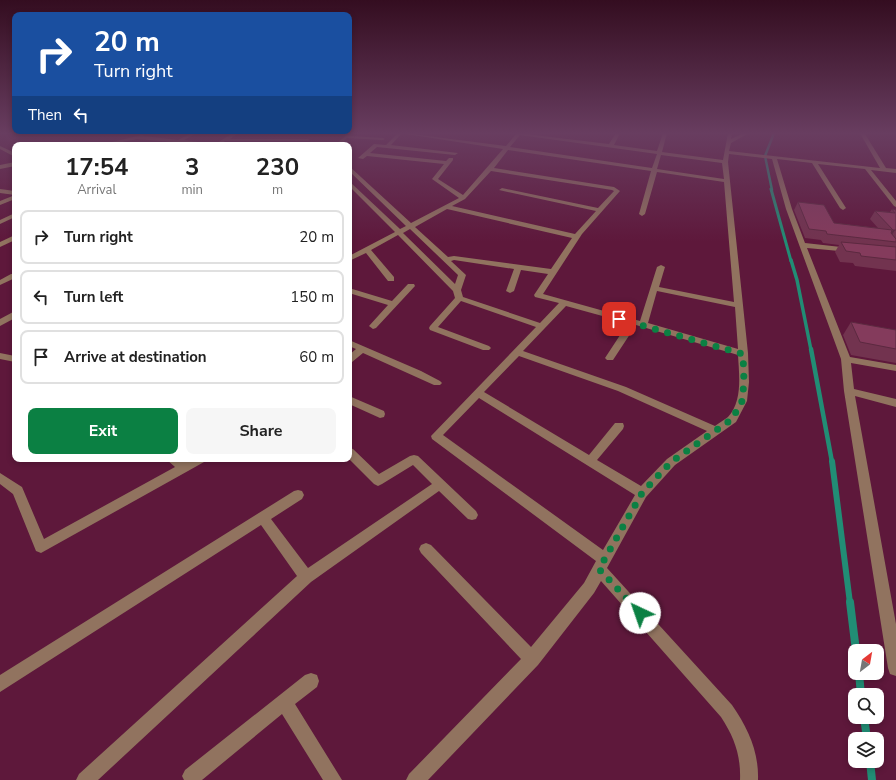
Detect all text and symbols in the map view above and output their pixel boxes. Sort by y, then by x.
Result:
text: 20 m [94,23,160,61]
icon: right [28,28,80,80]
text: Turn right [94,59,173,83]
icon: left [70,104,92,126]
text: Then [28,105,62,125]
text: 17:54 [65,151,128,183]
text: 3 [185,151,199,183]
text: 230 [256,151,299,183]
text: Arrival [77,181,116,199]
text: min [181,181,203,199]
text: m [272,181,283,199]
icon: right [30,226,52,248]
text: Turn right [64,227,133,247]
text: 20 m [299,227,334,247]
icon: left [30,286,52,308]
text: Turn left [64,287,123,307]
text: 150 m [290,287,334,307]
pin [602,302,636,336]
icon: arrive [608,308,630,330]
icon: arrive [30,346,52,368]
text: Arrive at destination [64,347,207,367]
text: 60 m [299,347,334,367]
button: Exit [28,408,178,454]
button: Share [186,408,336,454]
position arrow [619,592,661,634]
north arrow [848,644,884,680]
map controls [848,644,884,768]
button: search [848,688,884,724]
button: layers [848,732,884,768]

